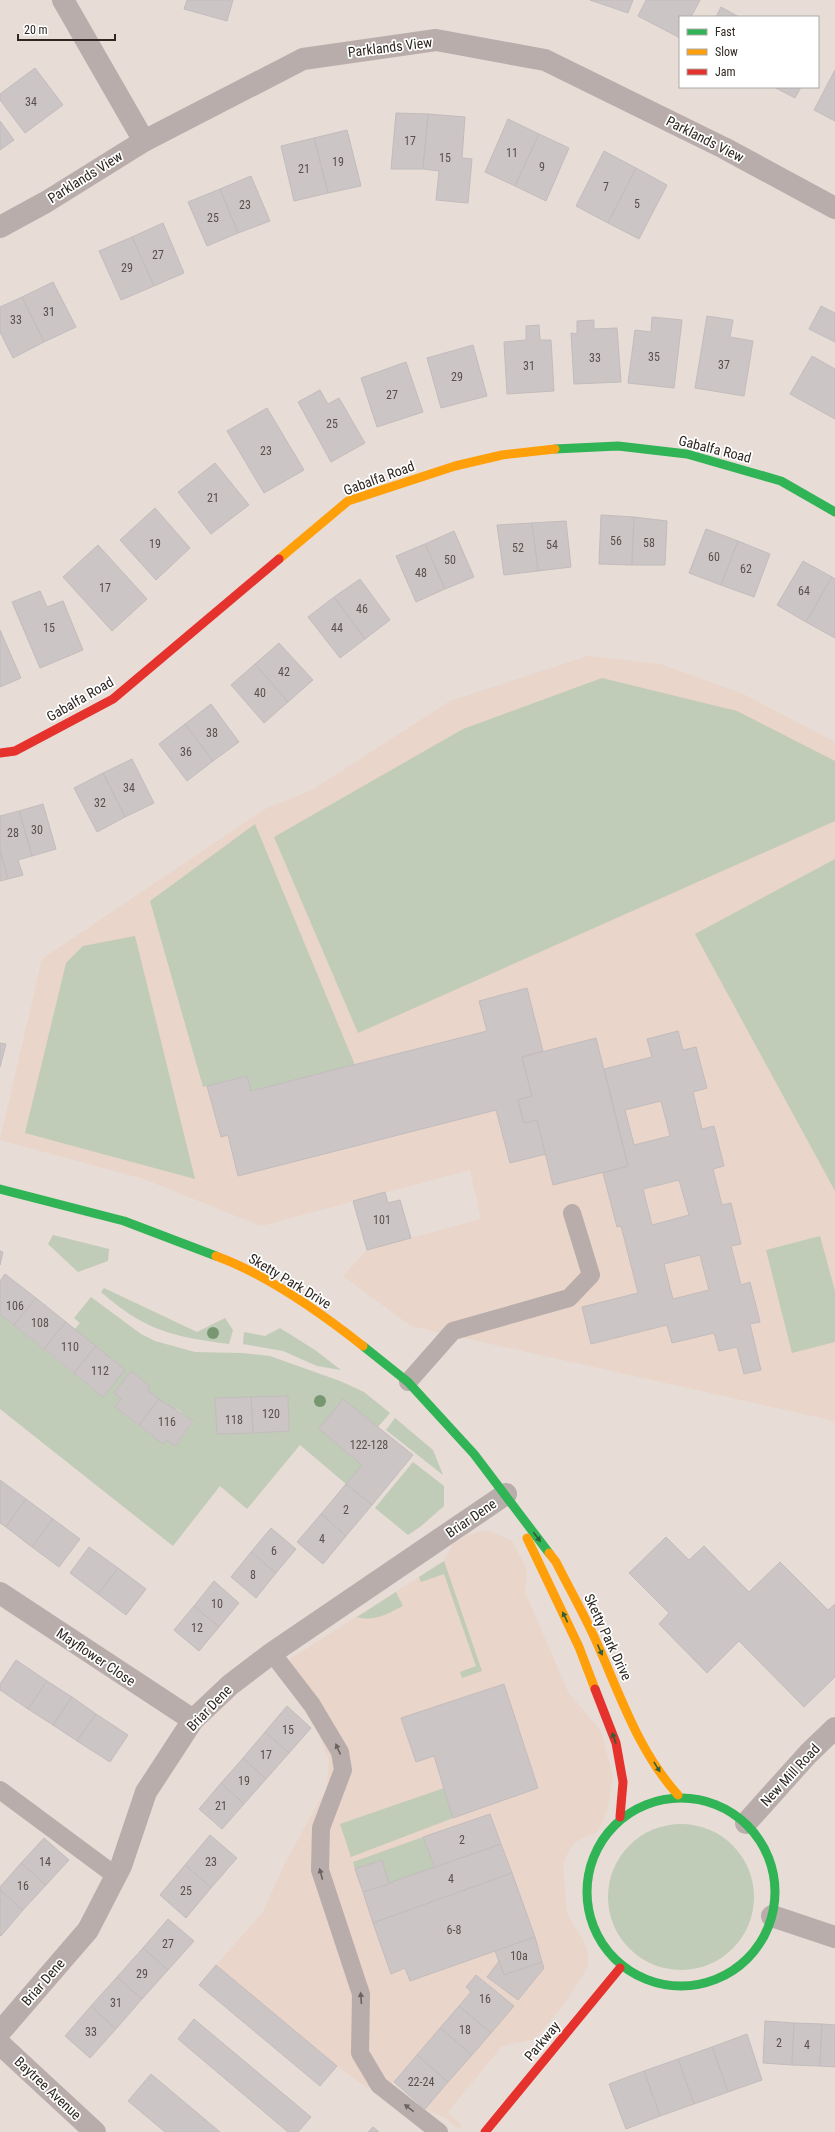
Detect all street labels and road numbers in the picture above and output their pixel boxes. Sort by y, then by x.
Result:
street label: Parklands View [347,34,433,60]
street label: Parklands View [664,113,746,165]
street label: Parklands View [45,148,125,206]
street label: Gabalfa Road [677,432,753,466]
street label: Gabalfa Road [341,458,417,498]
street label: Gabalfa Road [44,674,116,724]
street label: Sketty Park Drive [246,1250,335,1312]
street label: Briar Dene [443,1495,500,1541]
street label: Sketty Park Drive [581,1591,635,1683]
street label: Mayflower Close [54,1625,139,1689]
street label: Briar Dene [183,1682,235,1734]
street label: New Mill Road [757,1741,823,1809]
street label: Briar Dene [18,1955,68,2009]
street label: Parkway [521,2018,563,2064]
street label: Baytree Avenue [11,2053,85,2123]

